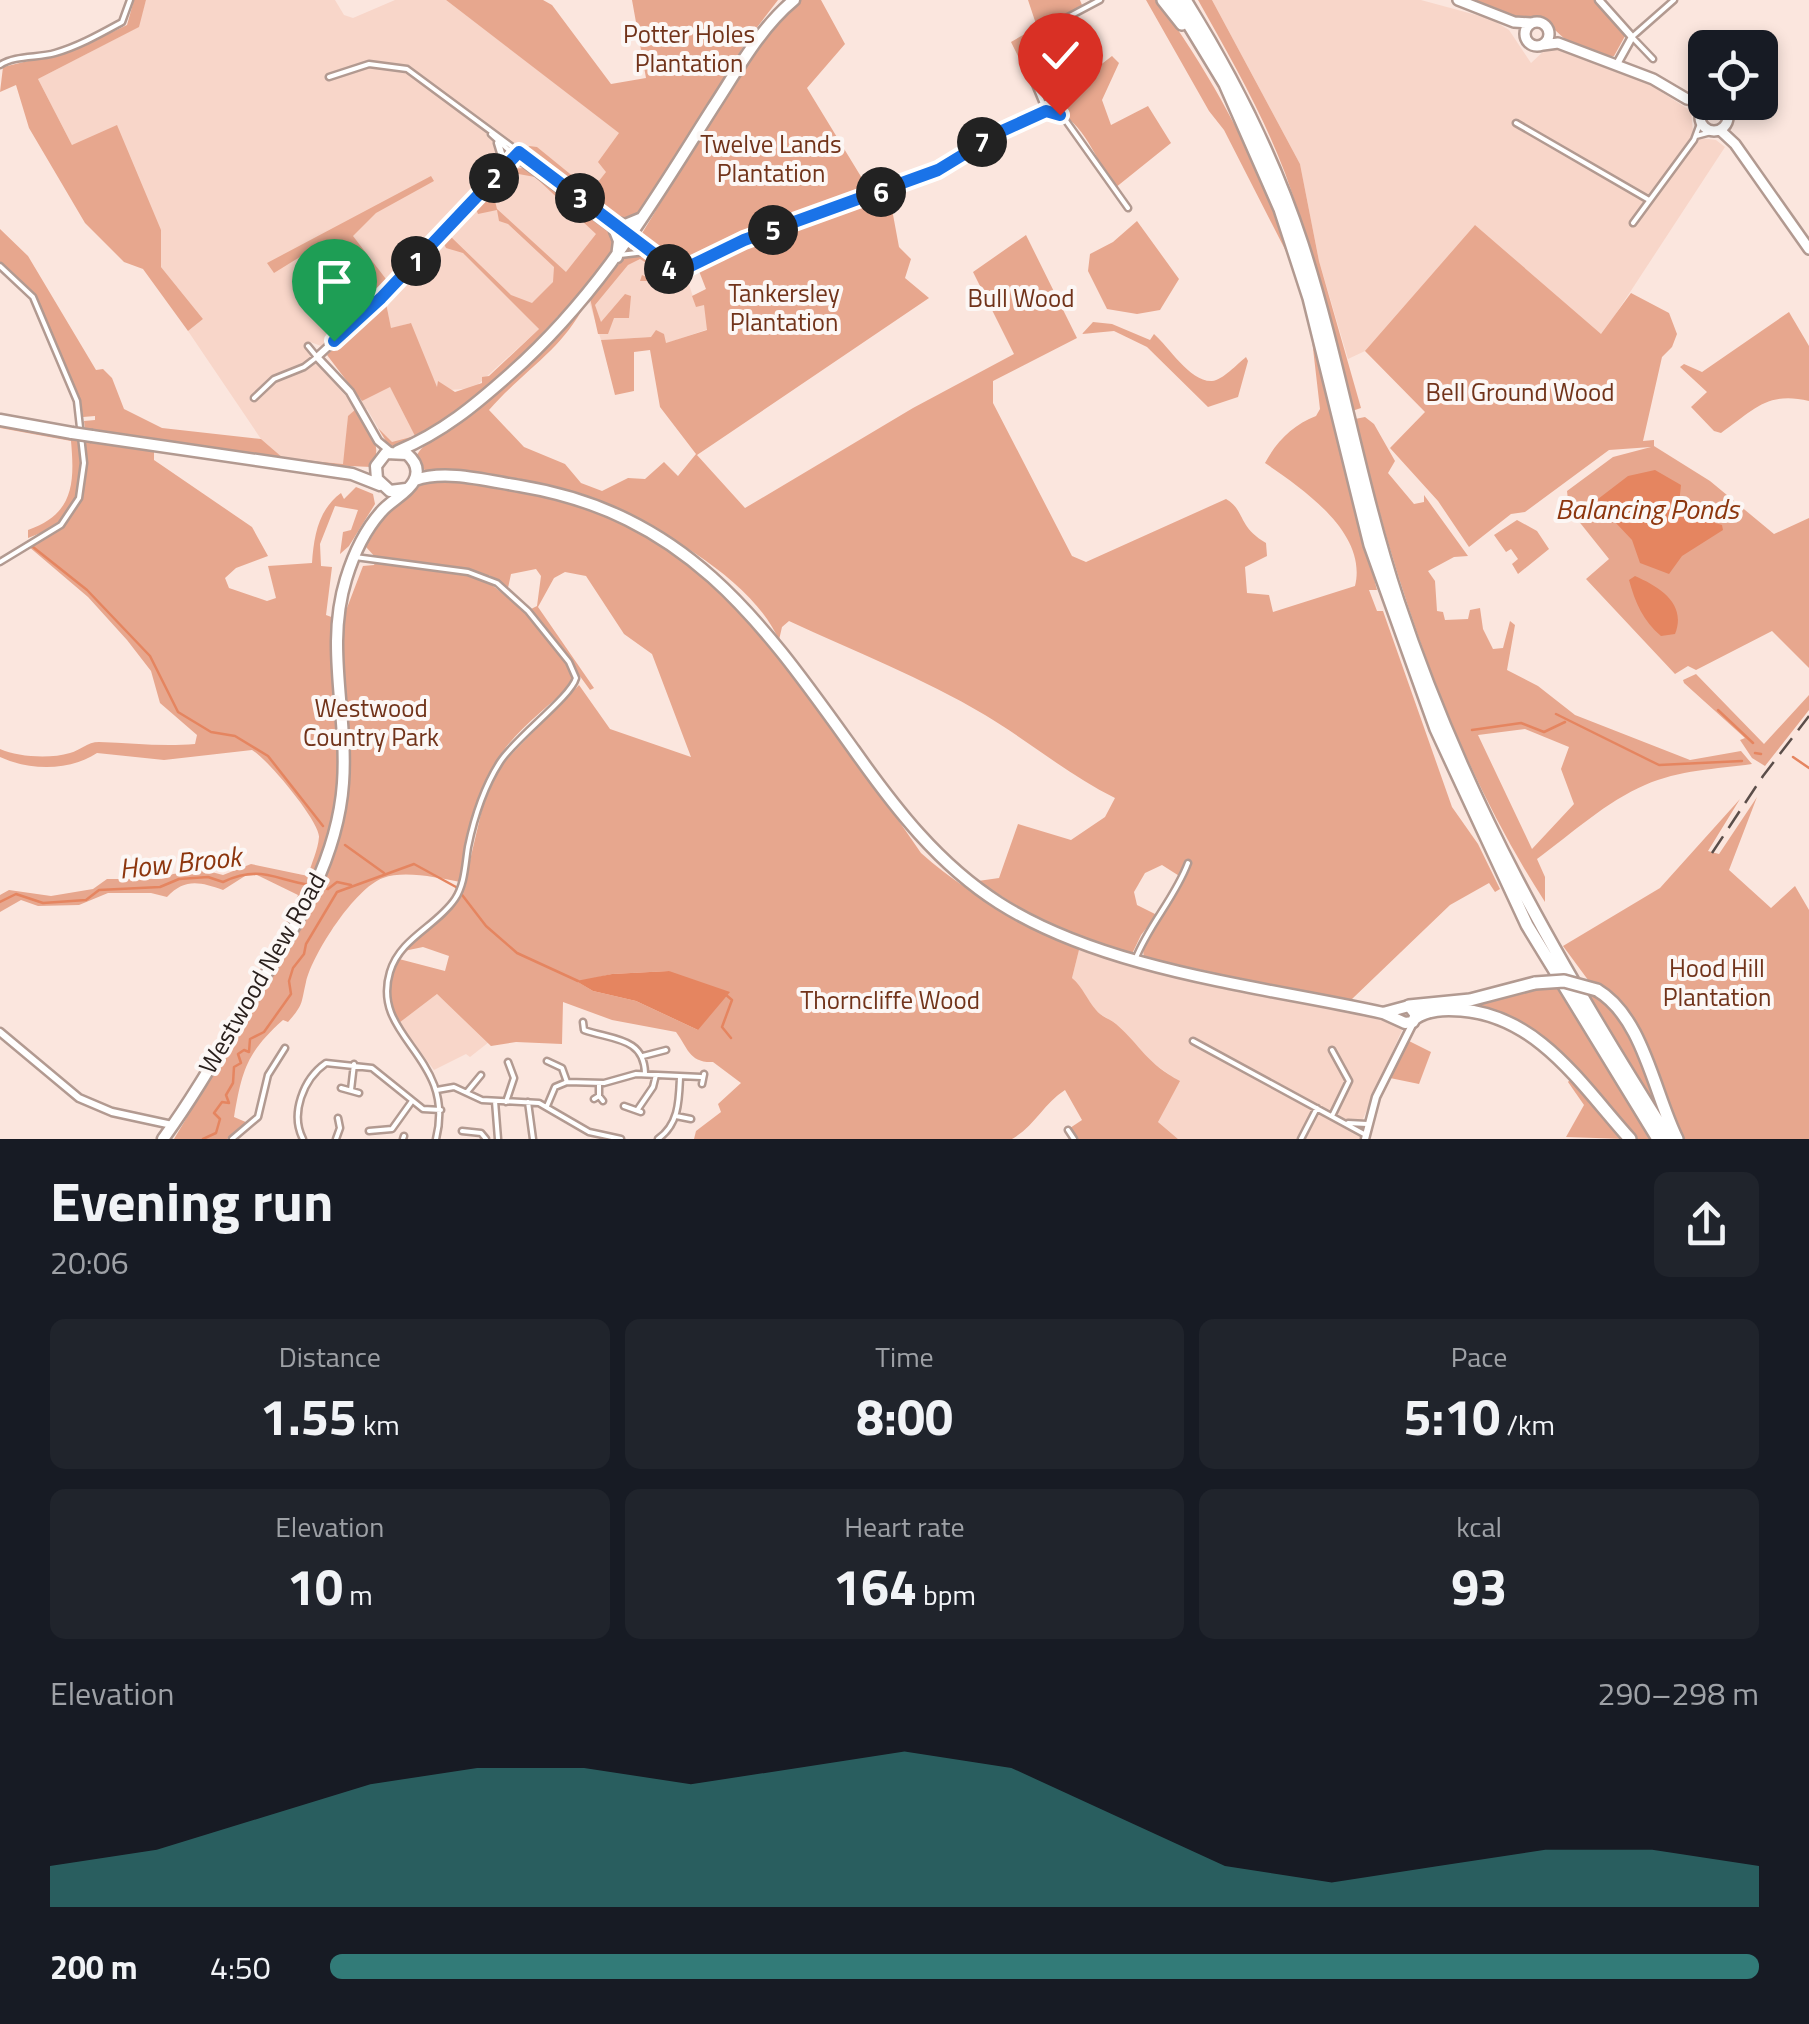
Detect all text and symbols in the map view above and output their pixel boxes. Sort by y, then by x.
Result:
pin [1018,13,1103,116]
park label: Potter Holes Plantation [623,15,755,82]
icon: check [1033,28,1088,83]
map controls [1688,30,1778,120]
button: locate [1688,30,1778,120]
pin: 7 [957,117,1007,167]
text: 7 [974,120,990,163]
park label: Twelve Lands Plantation [700,125,842,192]
pin: 2 [469,153,519,203]
text: 2 [486,156,502,199]
pin: 6 [856,167,906,217]
text: 6 [873,170,889,213]
pin: 3 [555,173,605,223]
text: 3 [572,176,588,219]
pin: 5 [748,205,798,255]
text: 5 [765,208,781,251]
pin: 1 [391,236,441,286]
pin [292,239,377,342]
text: 1 [408,239,424,282]
pin: 4 [644,244,694,294]
text: 4 [661,247,677,290]
icon: arrive [307,254,362,309]
park label: Tankersley Plantation [728,274,840,341]
park label: Bull Wood [967,279,1075,317]
park label: Bell Ground Wood [1426,373,1614,411]
water label: Balancing Ponds [1555,487,1741,530]
park label: Westwood Country Park [303,689,439,756]
water label: How Brook [117,834,247,890]
street label: Westwood New Road [189,865,335,1081]
park label: Hood Hill Plantation [1663,949,1771,1016]
park label: Thorncliffe Wood [800,981,980,1019]
text: Evening run [50,1159,333,1242]
button: share [1654,1172,1759,1277]
text: 20:06 [50,1238,129,1286]
text: Distance [279,1335,381,1378]
text: Time [875,1335,934,1378]
text: Pace [1451,1335,1508,1378]
text: 1.55 [260,1378,357,1454]
text: 8:00 [856,1378,953,1454]
text: 5:10 [1403,1378,1500,1454]
text: km [357,1403,400,1446]
text: /km [1500,1403,1555,1446]
text: Elevation [275,1505,384,1548]
text: Heart rate [844,1505,965,1548]
text: kcal [1456,1505,1502,1548]
text: 10 [287,1548,343,1624]
text: 164 [833,1548,917,1624]
text: 93 [1451,1548,1507,1624]
text: m [343,1573,373,1616]
text: bpm [917,1573,976,1616]
text: Elevation [50,1669,174,1717]
text: 290–298 m [1597,1669,1759,1717]
text: 200 m [50,1943,138,1991]
text: 4:50 [210,1943,271,1991]

